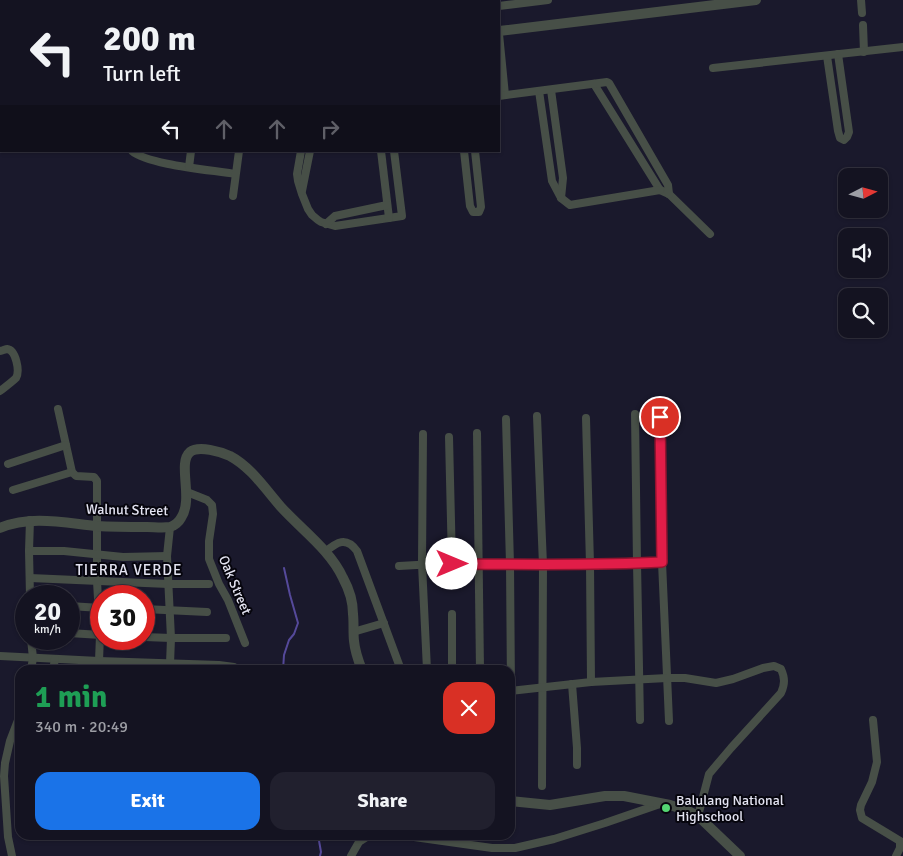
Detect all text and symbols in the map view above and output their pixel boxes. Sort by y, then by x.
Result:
text: 200 m [103,17,196,60]
icon: left [20,20,85,85]
text: Turn left [103,60,181,87]
icon: left [157,115,185,143]
icon: ahead [210,115,238,143]
icon: ahead [263,115,291,143]
icon: right [316,115,344,143]
north arrow [838,168,888,218]
map controls [838,168,888,338]
button: sound [838,228,888,278]
button: search [838,288,888,338]
pin [639,396,681,438]
icon: arrive [646,403,674,431]
street label: Walnut Street [86,501,168,519]
position arrow [425,537,477,589]
street label: Oak Street [215,553,255,617]
district label: TIERRA VERDE [75,561,183,579]
speed limit sign: 30 [90,585,155,650]
text: 20 [34,596,61,627]
text: km/h [34,622,61,637]
text: 1 min [35,679,107,716]
button: close [443,682,495,734]
text: 340 m · 20:49 [35,717,128,737]
button: Exit [35,772,260,830]
button: Share [270,772,495,830]
place label: Balulang National Highschool [676,792,784,825]
marker: Balulang National Highschool [660,802,672,814]

